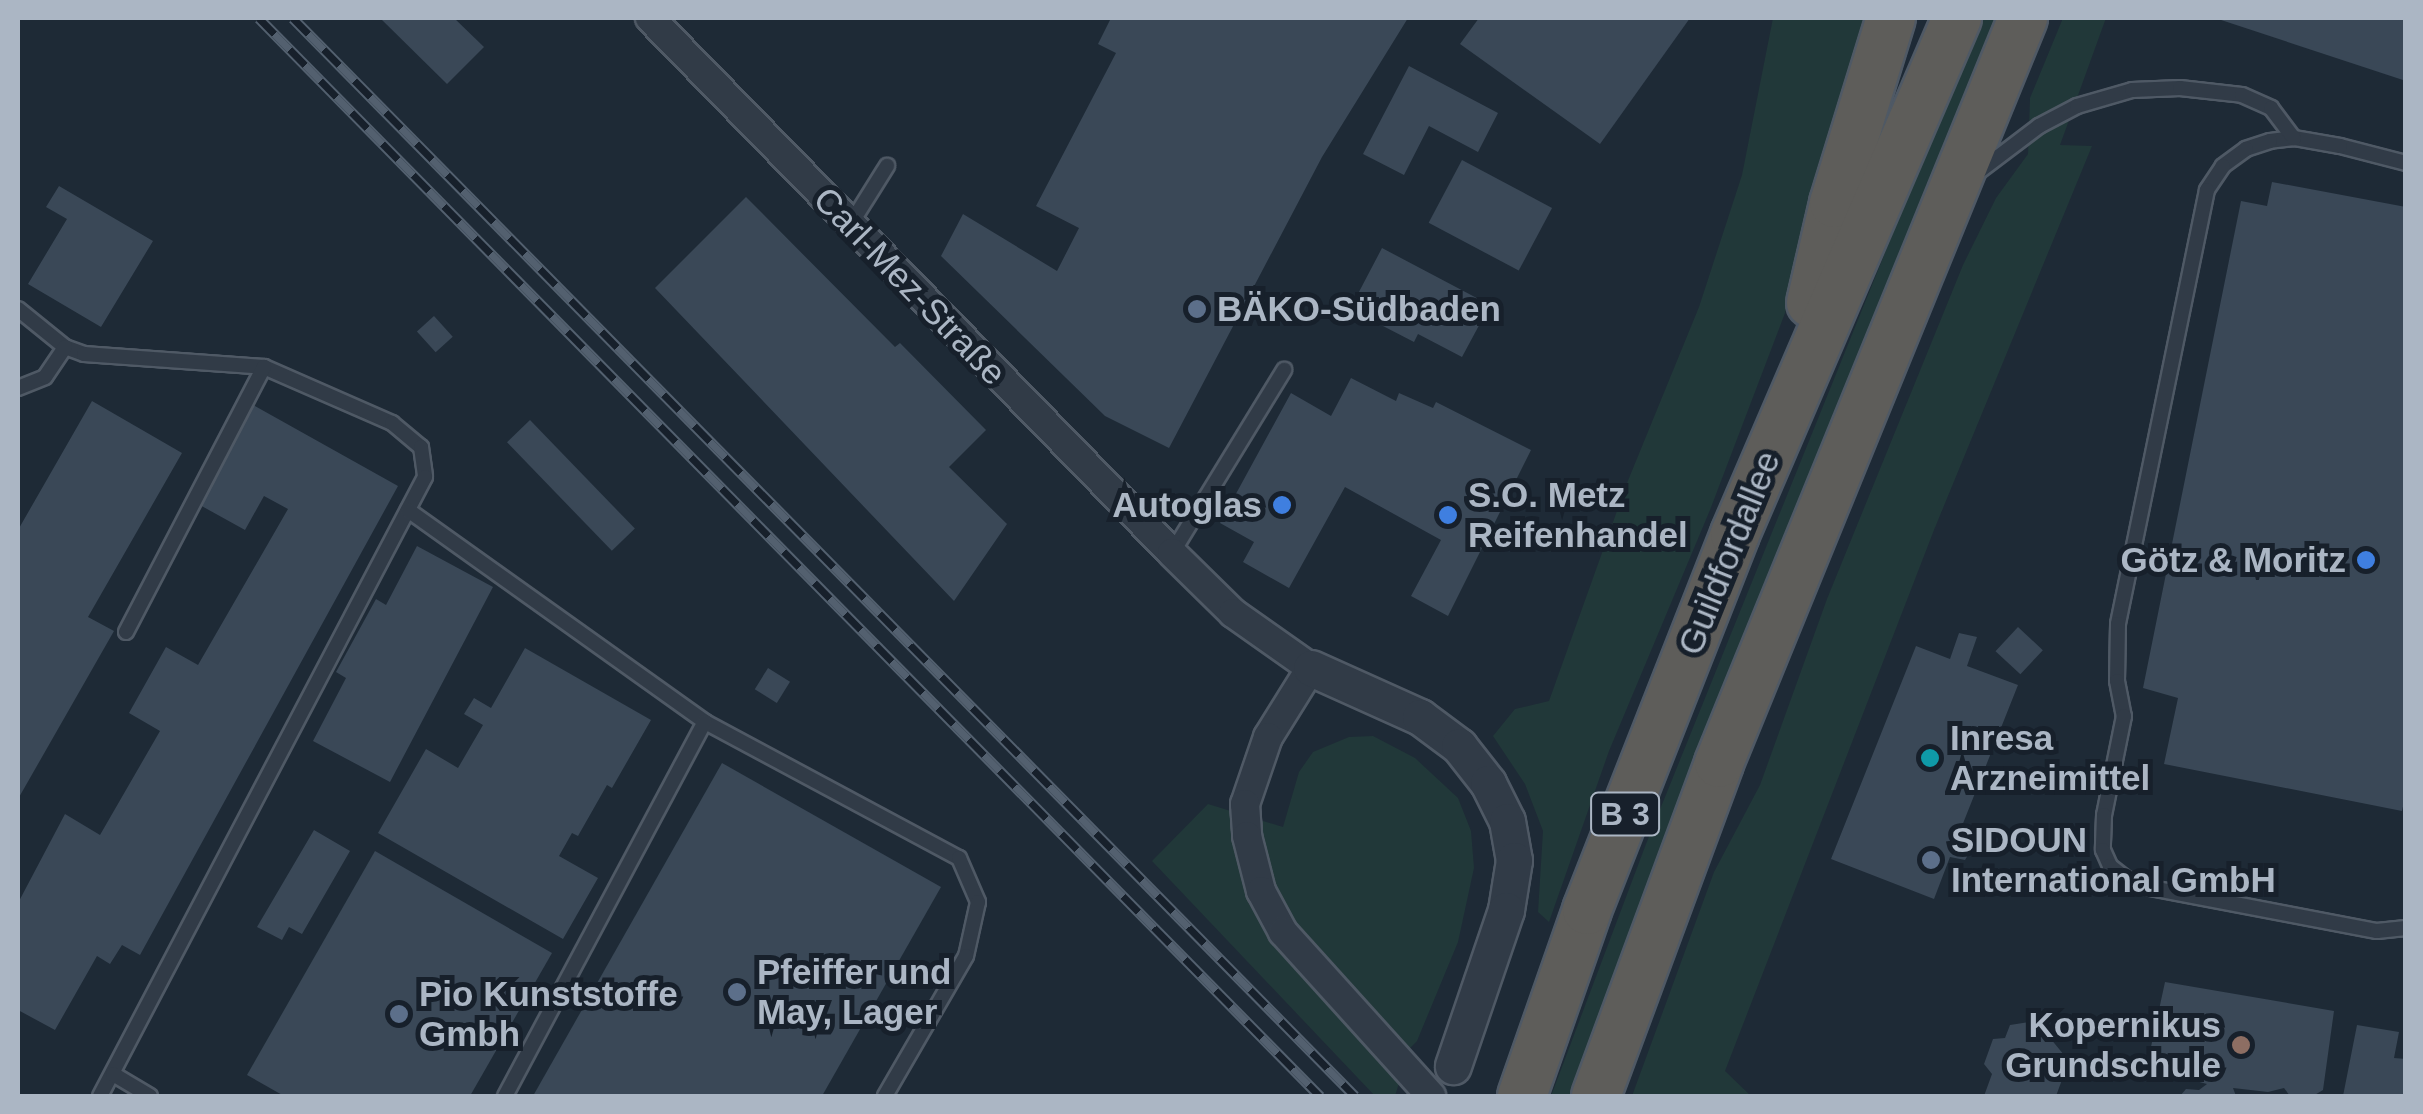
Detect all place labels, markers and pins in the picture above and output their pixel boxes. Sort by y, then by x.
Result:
place label: BÄKO-Südbaden [1217,288,1501,330]
marker: BÄKO-Südbaden [1186,298,1208,320]
place label: S.O. Metz Reifenhandel [1468,474,1688,556]
place label: Autoglas [1112,484,1262,526]
marker: Autoglas [1271,494,1293,516]
marker: S.O. Metz Reifenhandel [1437,504,1459,526]
place label: Götz & Moritz [2120,539,2346,581]
marker: Götz & Moritz [2355,549,2377,571]
place label: Inresa Arzneimittel [1950,717,2150,799]
marker: Inresa Arzneimittel [1919,747,1941,769]
place label: SIDOUN International GmbH [1951,819,2276,901]
marker: SIDOUN International GmbH [1920,849,1942,871]
place label: Pfeiffer und May, Lager [757,951,951,1033]
place label: Pio Kunststoffe Gmbh [419,973,678,1055]
marker: Pfeiffer und May, Lager [726,981,748,1003]
marker: Pio Kunststoffe Gmbh [388,1003,410,1025]
place label: Kopernikus Grundschule [2005,1004,2221,1086]
marker: Kopernikus Grundschule [2230,1034,2252,1056]

